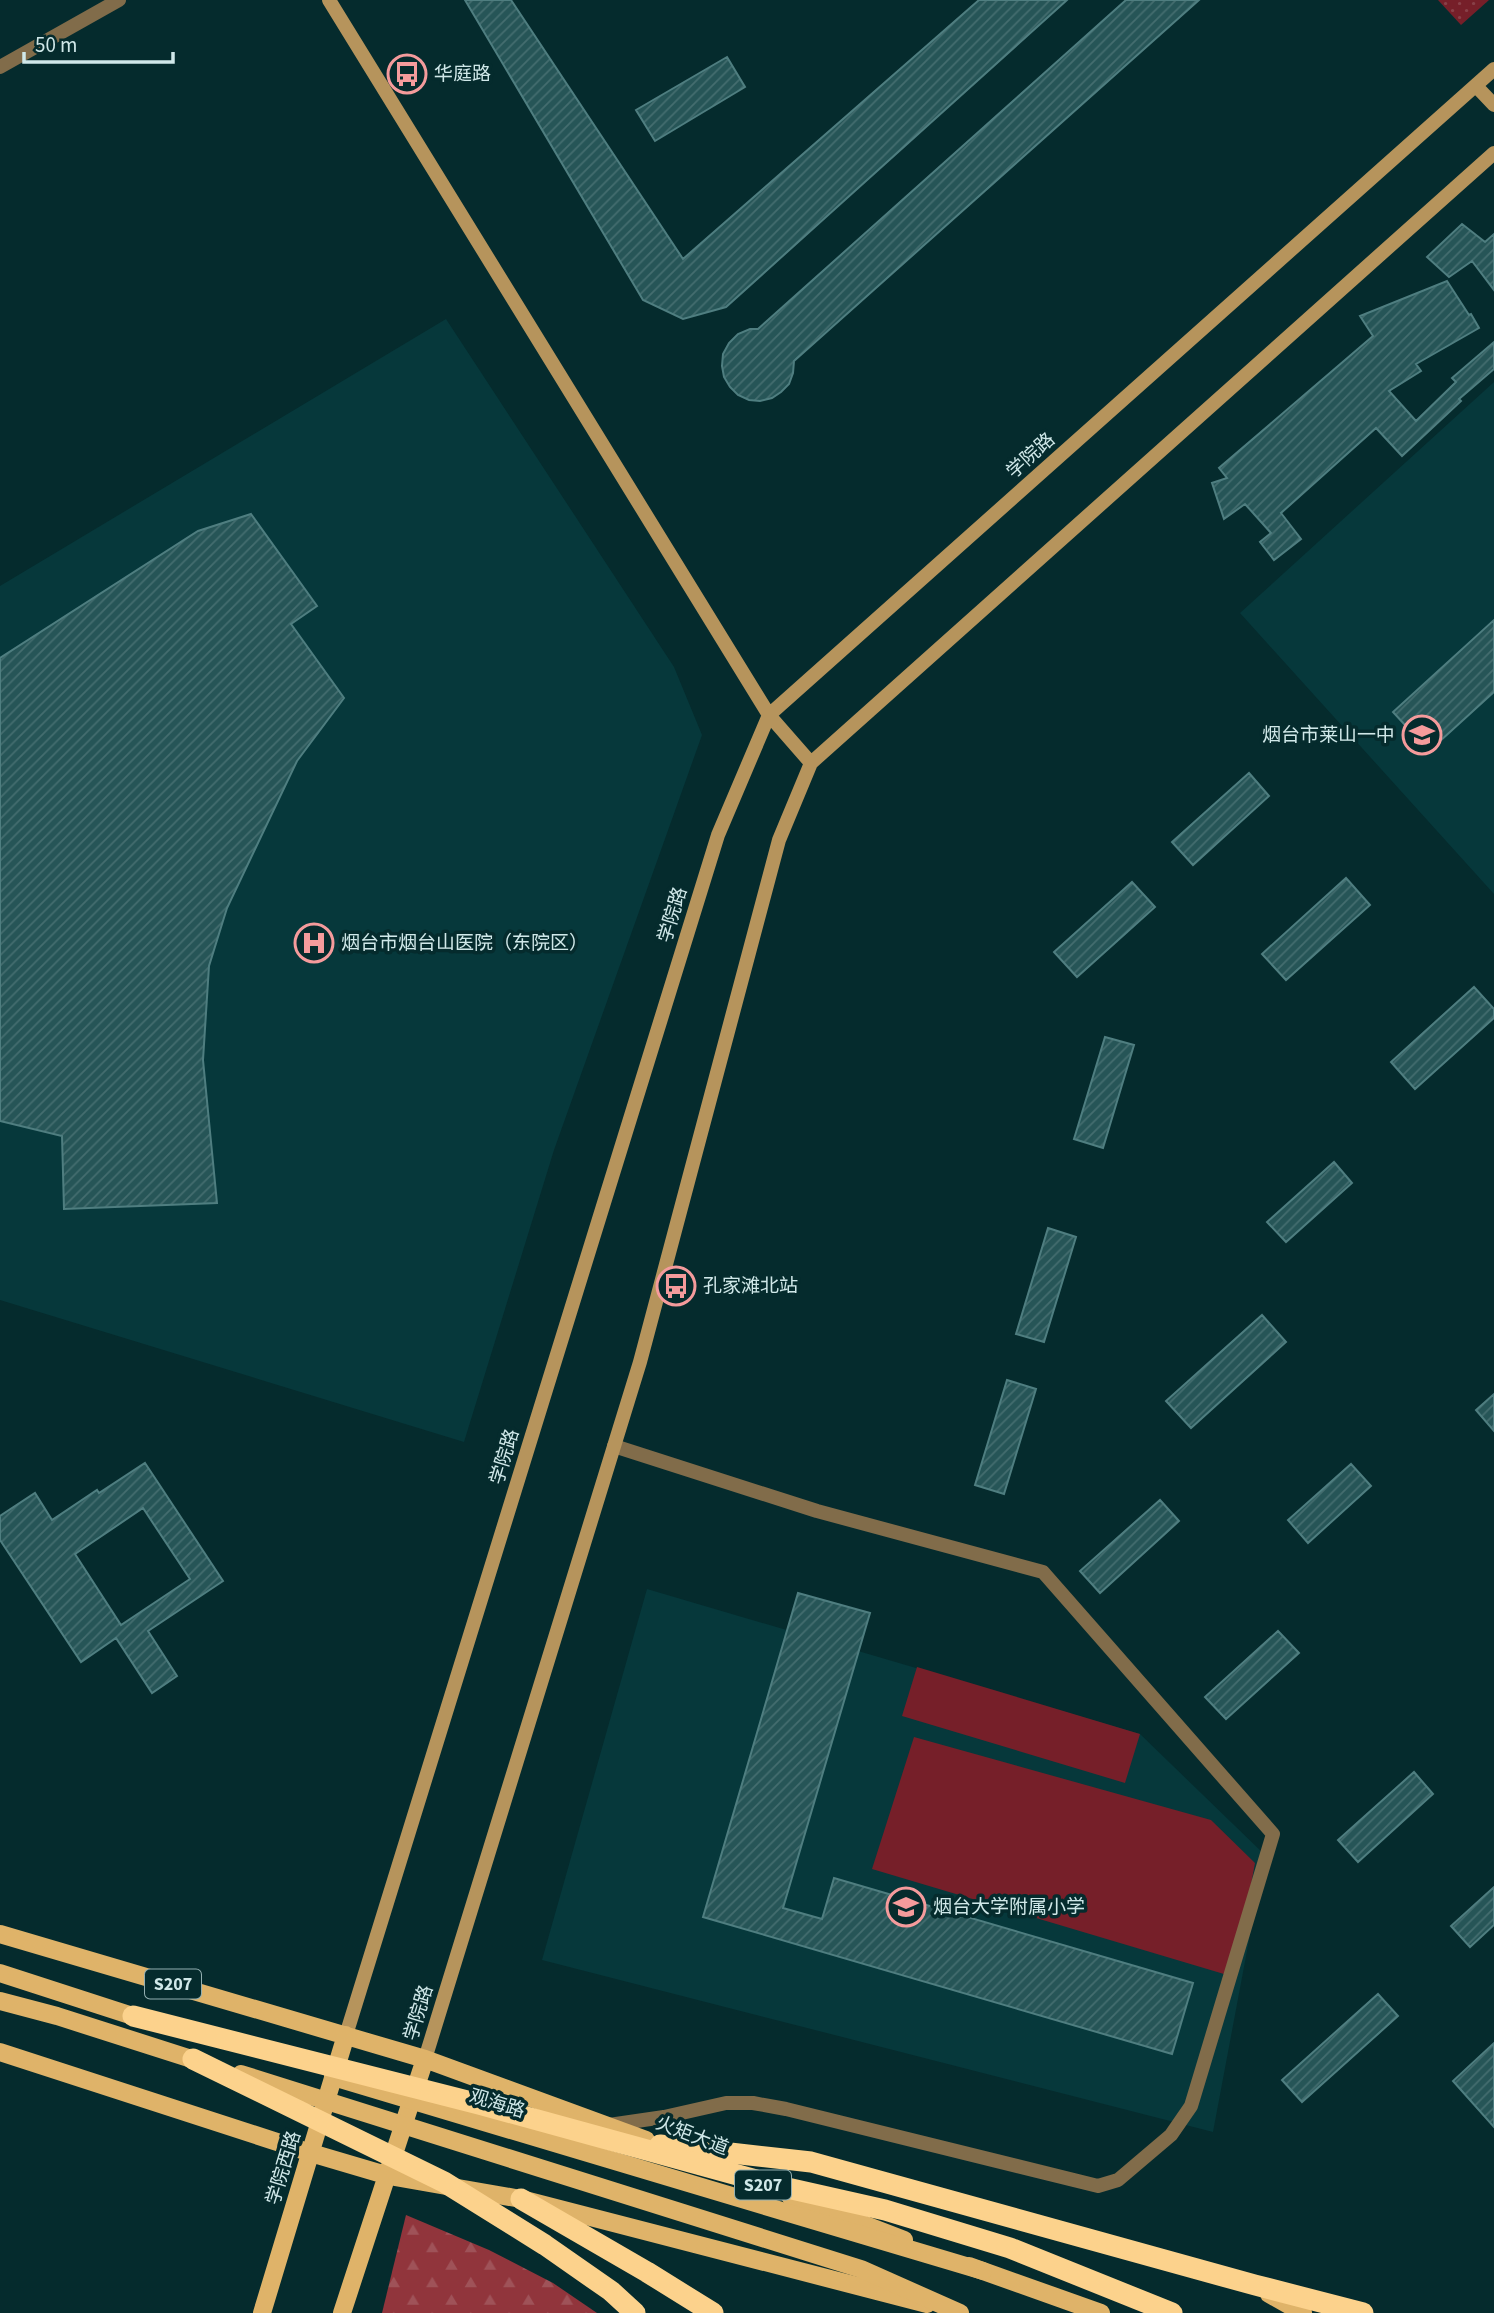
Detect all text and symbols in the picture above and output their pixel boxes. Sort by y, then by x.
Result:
scale bar [24,21,173,65]
text: 50 m [35,30,77,60]
bus stop icon: 华庭路 [386,53,428,95]
place label: 华庭路 [434,61,491,88]
street label: 学院路 [1001,427,1061,485]
school or university icon: 烟台市莱山一中 [1401,714,1443,756]
place label: 烟台市莱山一中 [1262,722,1395,749]
street label: 学院路 [652,884,694,946]
hospital icon: 烟台市烟台山医院（东院区） [293,922,335,964]
place label: 烟台市烟台山医院（东院区） [341,930,588,957]
bus stop icon: 孔家滩北站 [655,1265,697,1307]
place label: 孔家滩北站 [703,1273,798,1300]
street label: 学院路 [484,1426,526,1488]
school or university icon: 烟台大学附属小学 [885,1886,927,1928]
place label: 烟台大学附属小学 [933,1894,1085,1921]
road number: S207 [145,1970,201,1998]
street label: 学院路 [398,1982,440,2044]
street label: 观海路 [466,2083,528,2125]
street label: 火矩大道 [652,2110,732,2162]
street label: 学院西路 [260,2128,308,2208]
road number: S207 [735,2171,791,2200]

